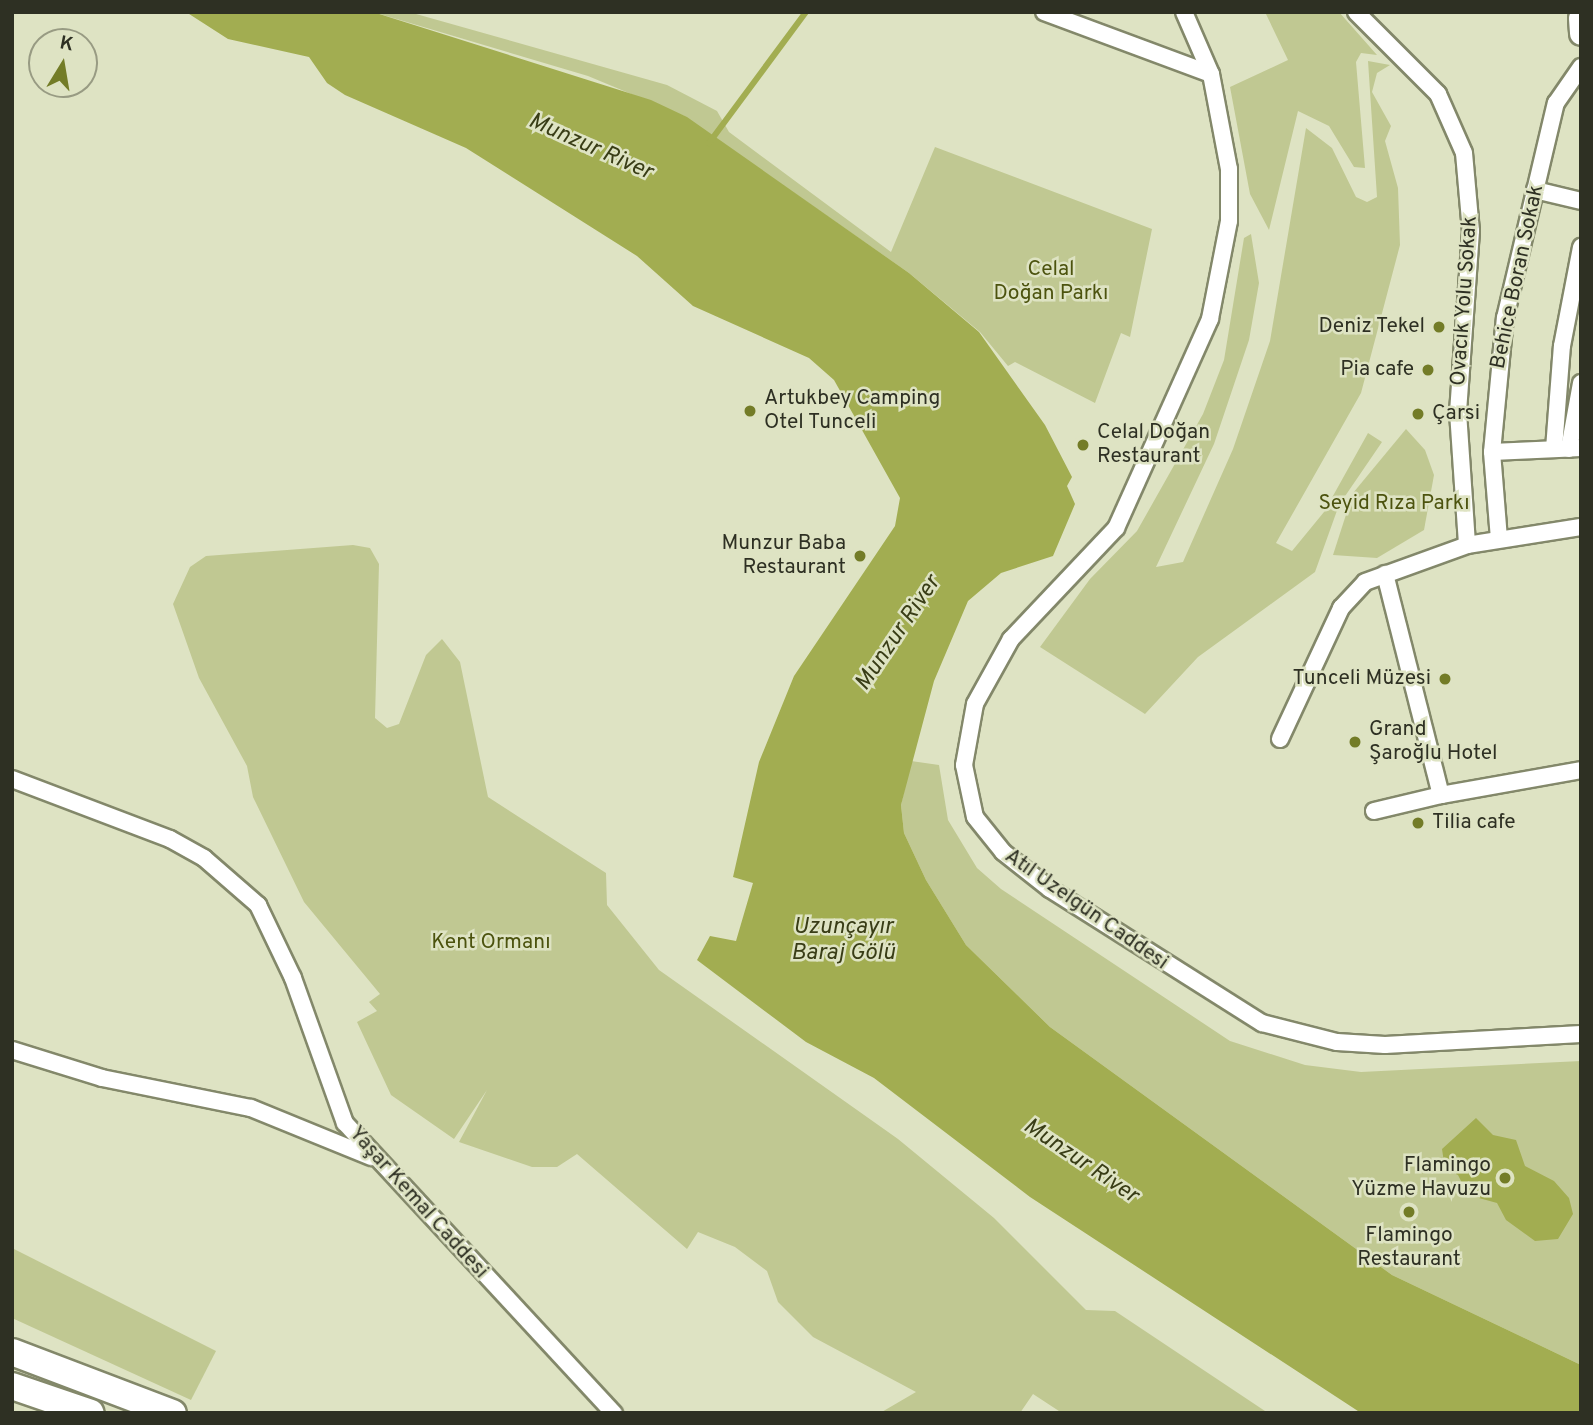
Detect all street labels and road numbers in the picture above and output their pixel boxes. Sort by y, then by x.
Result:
street label: Behice Boran Sokak [1486,183,1550,371]
street label: Ovacık Yolu Sokak [1446,215,1484,387]
street label: Atıl Uzelgün Caddesi [999,844,1173,976]
street label: Yaşar Kemal Caddesi [343,1122,493,1284]

